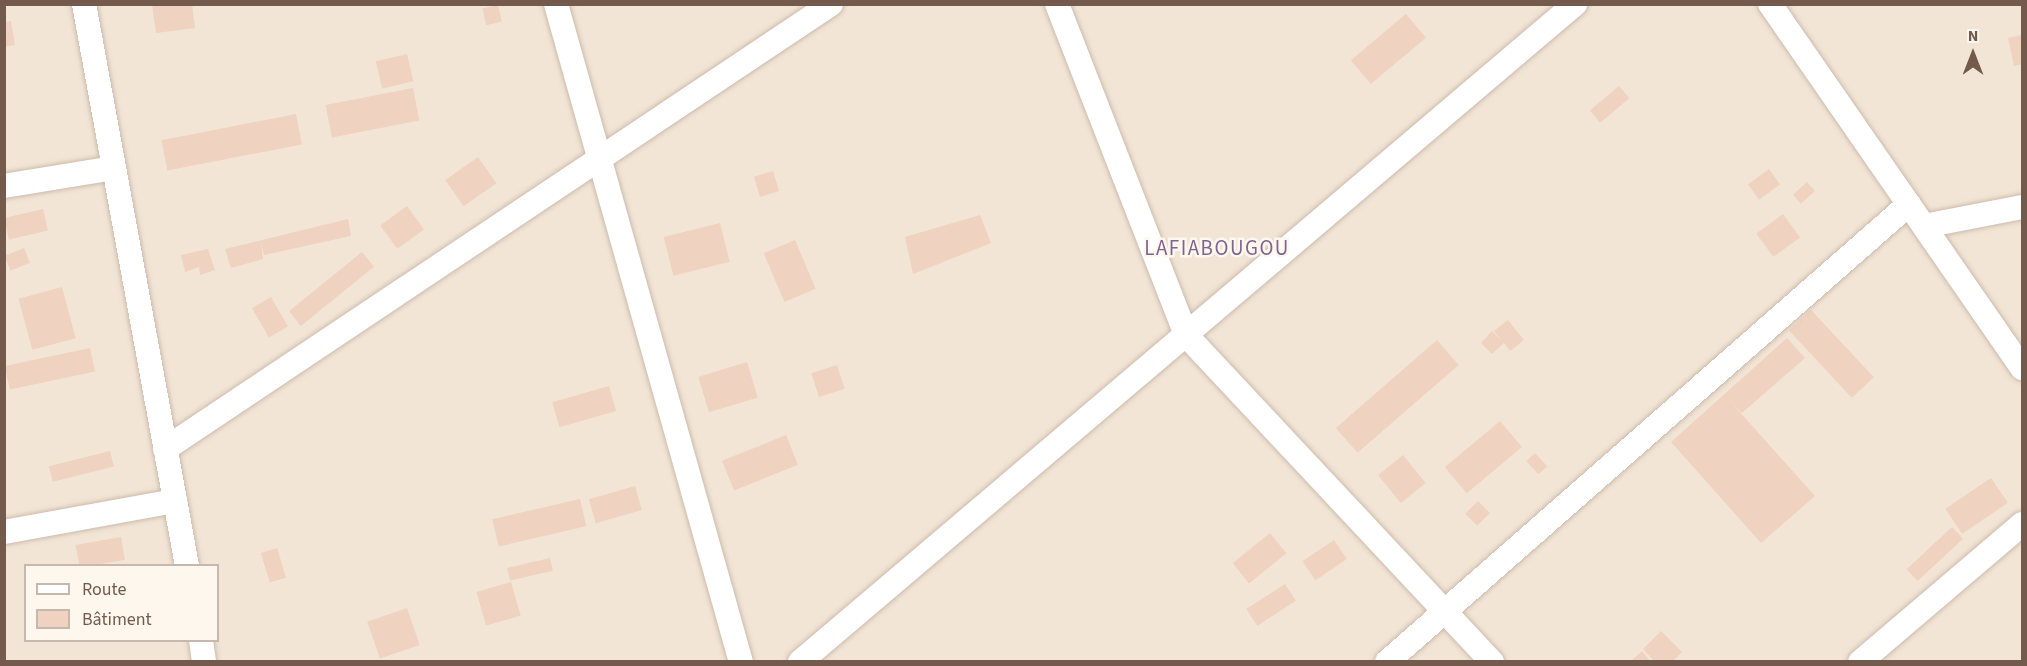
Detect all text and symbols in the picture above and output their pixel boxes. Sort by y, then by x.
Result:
north arrow [1943,24,2003,84]
text: N [1968,25,1978,47]
district label: LAFIABOUGOU [1144,235,1290,261]
legend [24,564,219,642]
text: Route [82,577,126,602]
text: Bâtiment [82,607,152,632]

